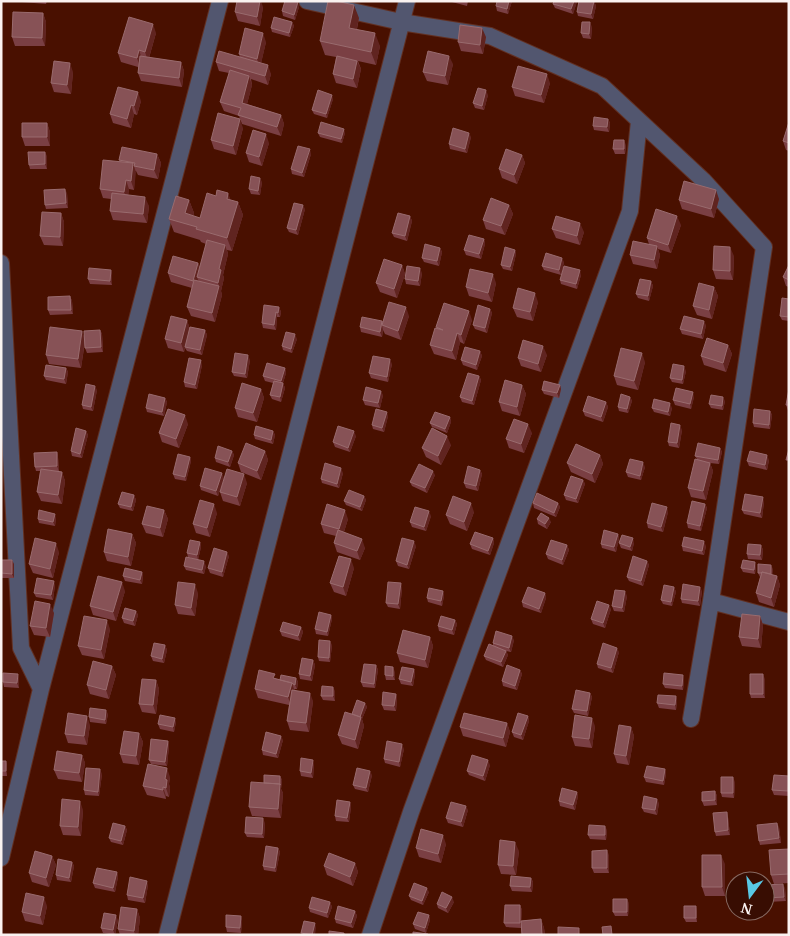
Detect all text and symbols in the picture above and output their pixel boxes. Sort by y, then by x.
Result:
north arrow [725,871,775,921]
text: N [739,898,754,920]

